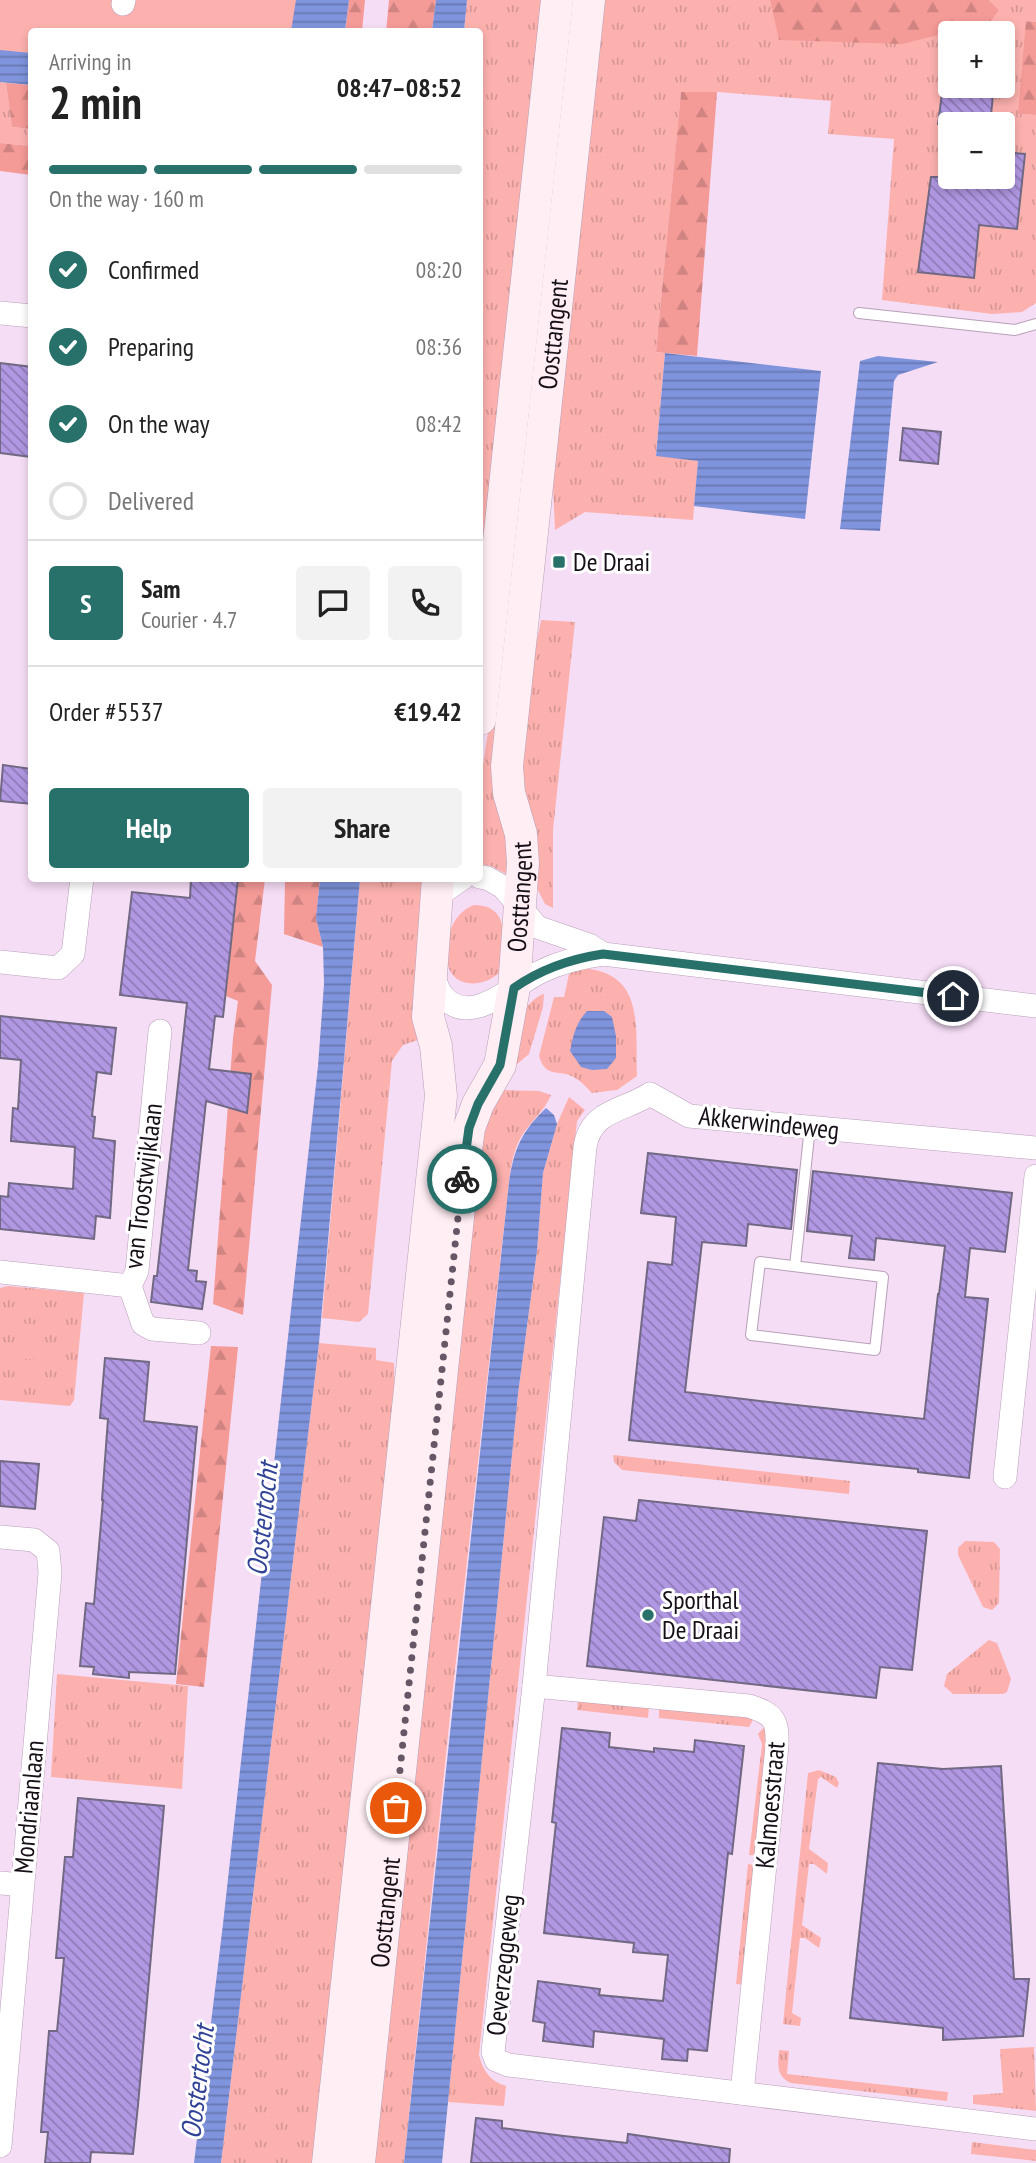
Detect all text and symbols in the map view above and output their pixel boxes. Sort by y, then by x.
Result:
map controls [938,21,1015,189]
button: + [938,21,1015,98]
text: Arriving in [49,47,131,76]
text: 08:47–08:52 [337,71,462,104]
text: 2 min [49,72,142,132]
button: − [938,112,1015,189]
text: On the way · 160 m [49,184,204,213]
icon: check [49,251,87,289]
text: Confirmed [108,253,199,286]
text: 08:20 [416,255,462,284]
street label: Oosttangent [530,277,575,391]
icon: check [49,328,87,366]
text: Preparing [108,330,194,363]
text: 08:36 [416,332,462,361]
icon: check [49,405,87,443]
text: On the way [108,407,210,440]
text: 08:42 [416,409,462,438]
text: Delivered [108,484,194,517]
place label: De Draai [573,545,650,578]
marker: De Draai [551,554,567,570]
button: chat [296,566,370,640]
button: phone [388,566,462,640]
text: Sam [141,572,180,605]
text: S [80,587,92,620]
text: Courier · 4.7 [141,605,237,634]
text: Order #5537 [49,695,164,728]
text: €19.42 [394,695,462,728]
button: Help [49,788,249,868]
button: Share [263,788,462,868]
street label: Oosttangent [500,840,539,953]
pin [923,966,983,1026]
icon: home [934,977,972,1015]
street label: Akkerwindeweg [697,1099,841,1146]
street label: van Troostwijklaan [116,1101,169,1271]
courier [427,1144,497,1214]
icon: bike [443,1160,481,1198]
water label: Oostertocht [237,1457,286,1578]
place label: Sporthal De Draai [662,1583,739,1646]
marker: Sporthal De Draai [640,1607,656,1623]
street label: Mondriaanlaan [6,1739,51,1875]
street label: Kalmoesstraat [748,1740,791,1870]
pin [366,1778,426,1838]
icon: bag [377,1789,415,1827]
street label: Oosttangent [363,1855,407,1969]
street label: Oeverzeggeweg [479,1893,526,2037]
water label: Oostertocht [171,2020,222,2141]

